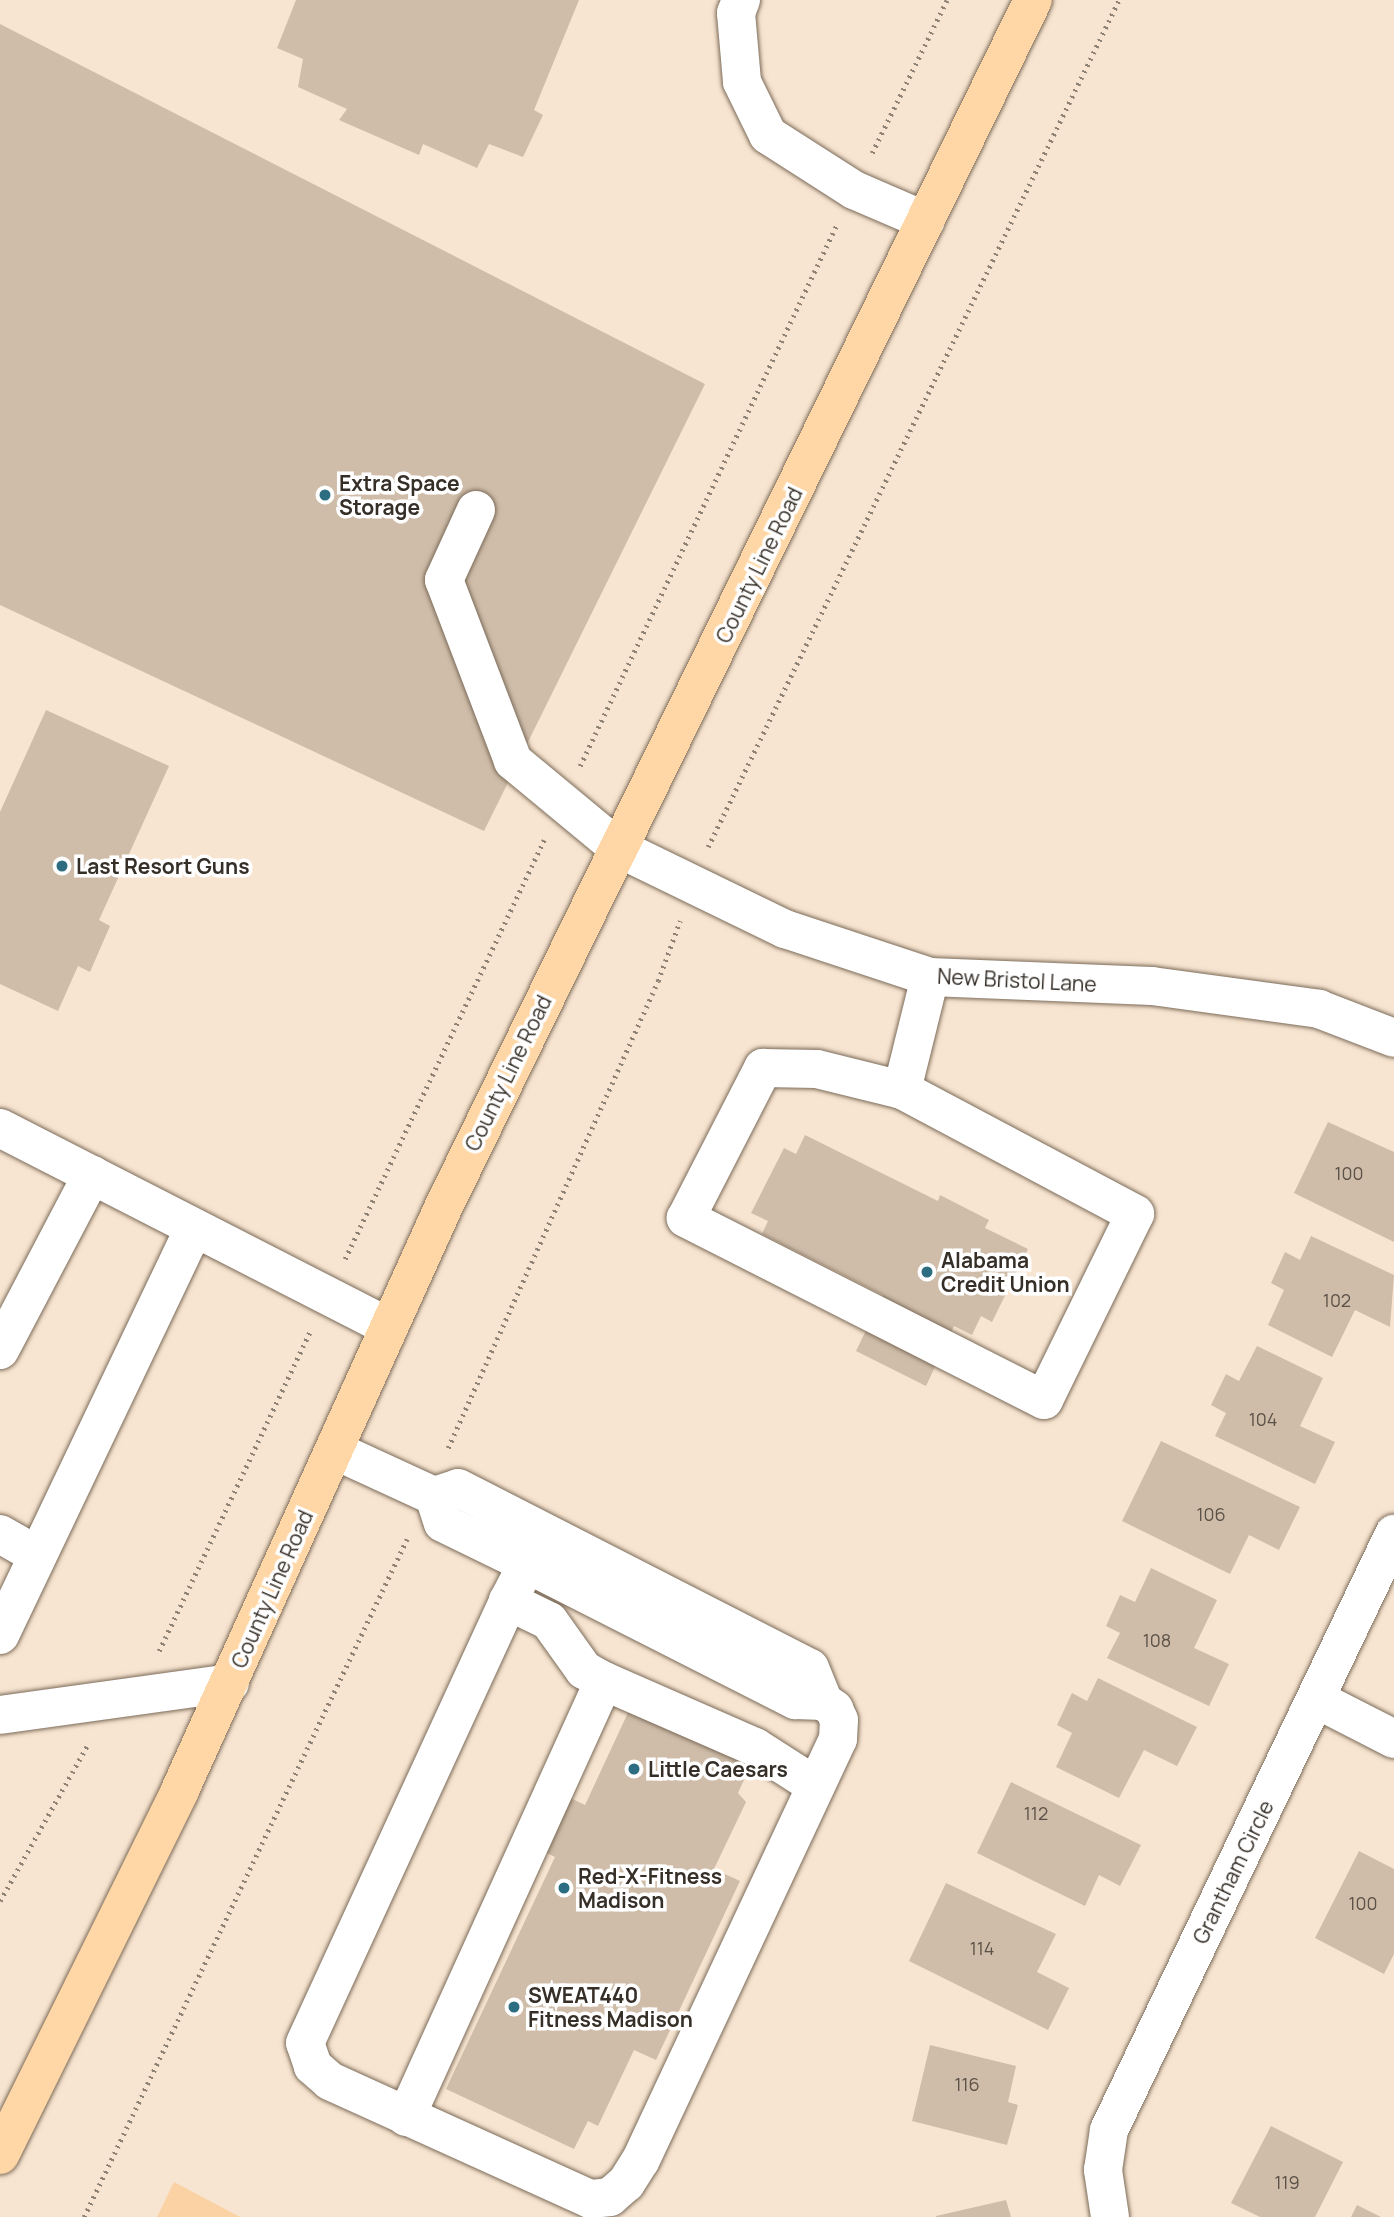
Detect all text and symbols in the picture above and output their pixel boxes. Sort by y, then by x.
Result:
place label: Extra Space Storage [339,470,460,520]
street label: County Line Road [710,483,808,647]
marker: Extra Space Storage [317,487,333,503]
place label: Last Resort Guns [76,853,250,879]
marker: Last Resort Guns [54,858,70,874]
street label: New Bristol Lane [937,963,1097,997]
street label: County Line Road [459,991,557,1155]
house number: 100 [1335,1162,1363,1184]
place label: Alabama Credit Union [941,1247,1070,1297]
marker: Alabama Credit Union [919,1264,935,1280]
house number: 102 [1323,1289,1351,1311]
house number: 104 [1249,1408,1277,1430]
house number: 106 [1196,1503,1226,1525]
street label: County Line Road [226,1506,318,1672]
house number: 108 [1143,1629,1171,1651]
place label: Little Caesars [648,1756,788,1782]
marker: Little Caesars [626,1761,642,1777]
street label: Grantham Circle [1187,1796,1279,1948]
house number: 112 [1024,1802,1048,1824]
place label: Red-X-Fitness Madison [578,1863,722,1913]
marker: Red-X-Fitness Madison [556,1880,572,1896]
house number: 100 [1349,1892,1377,1914]
house number: 114 [970,1937,994,1959]
place label: SWEAT440 Fitness Madison [528,1982,693,2032]
marker: SWEAT440 Fitness Madison [506,1999,522,2015]
house number: 116 [954,2073,980,2095]
house number: 119 [1274,2171,1300,2193]

